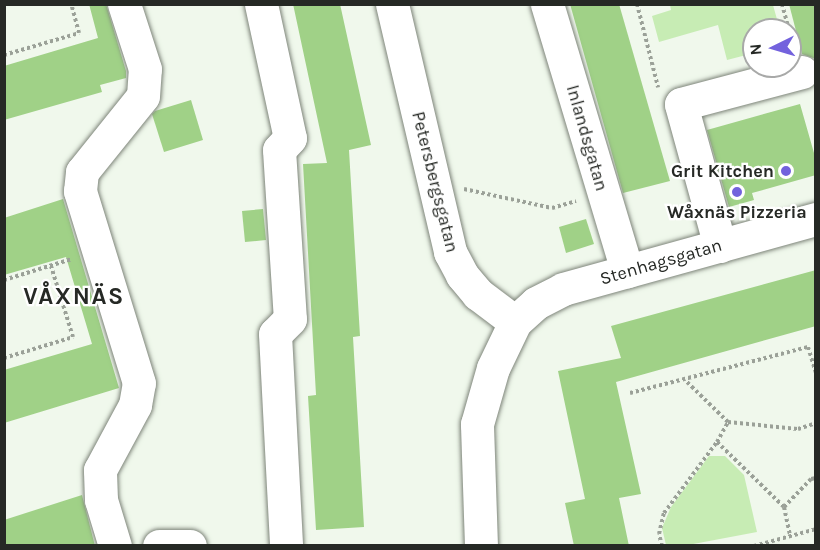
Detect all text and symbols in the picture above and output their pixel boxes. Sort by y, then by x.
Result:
north arrow [742,18,802,78]
text: N [746,43,766,56]
street label: Inlandsgatan [562,82,612,194]
street label: Petersbergsgatan [407,109,463,255]
place label: Grit Kitchen [671,160,774,182]
marker: Grit Kitchen [779,164,793,178]
marker: Wåxnäs Pizzeria [730,185,744,199]
place label: Wåxnäs Pizzeria [667,201,807,223]
street label: Stenhagsgatan [598,234,724,290]
district label: VÅXNÄS [23,283,125,311]

